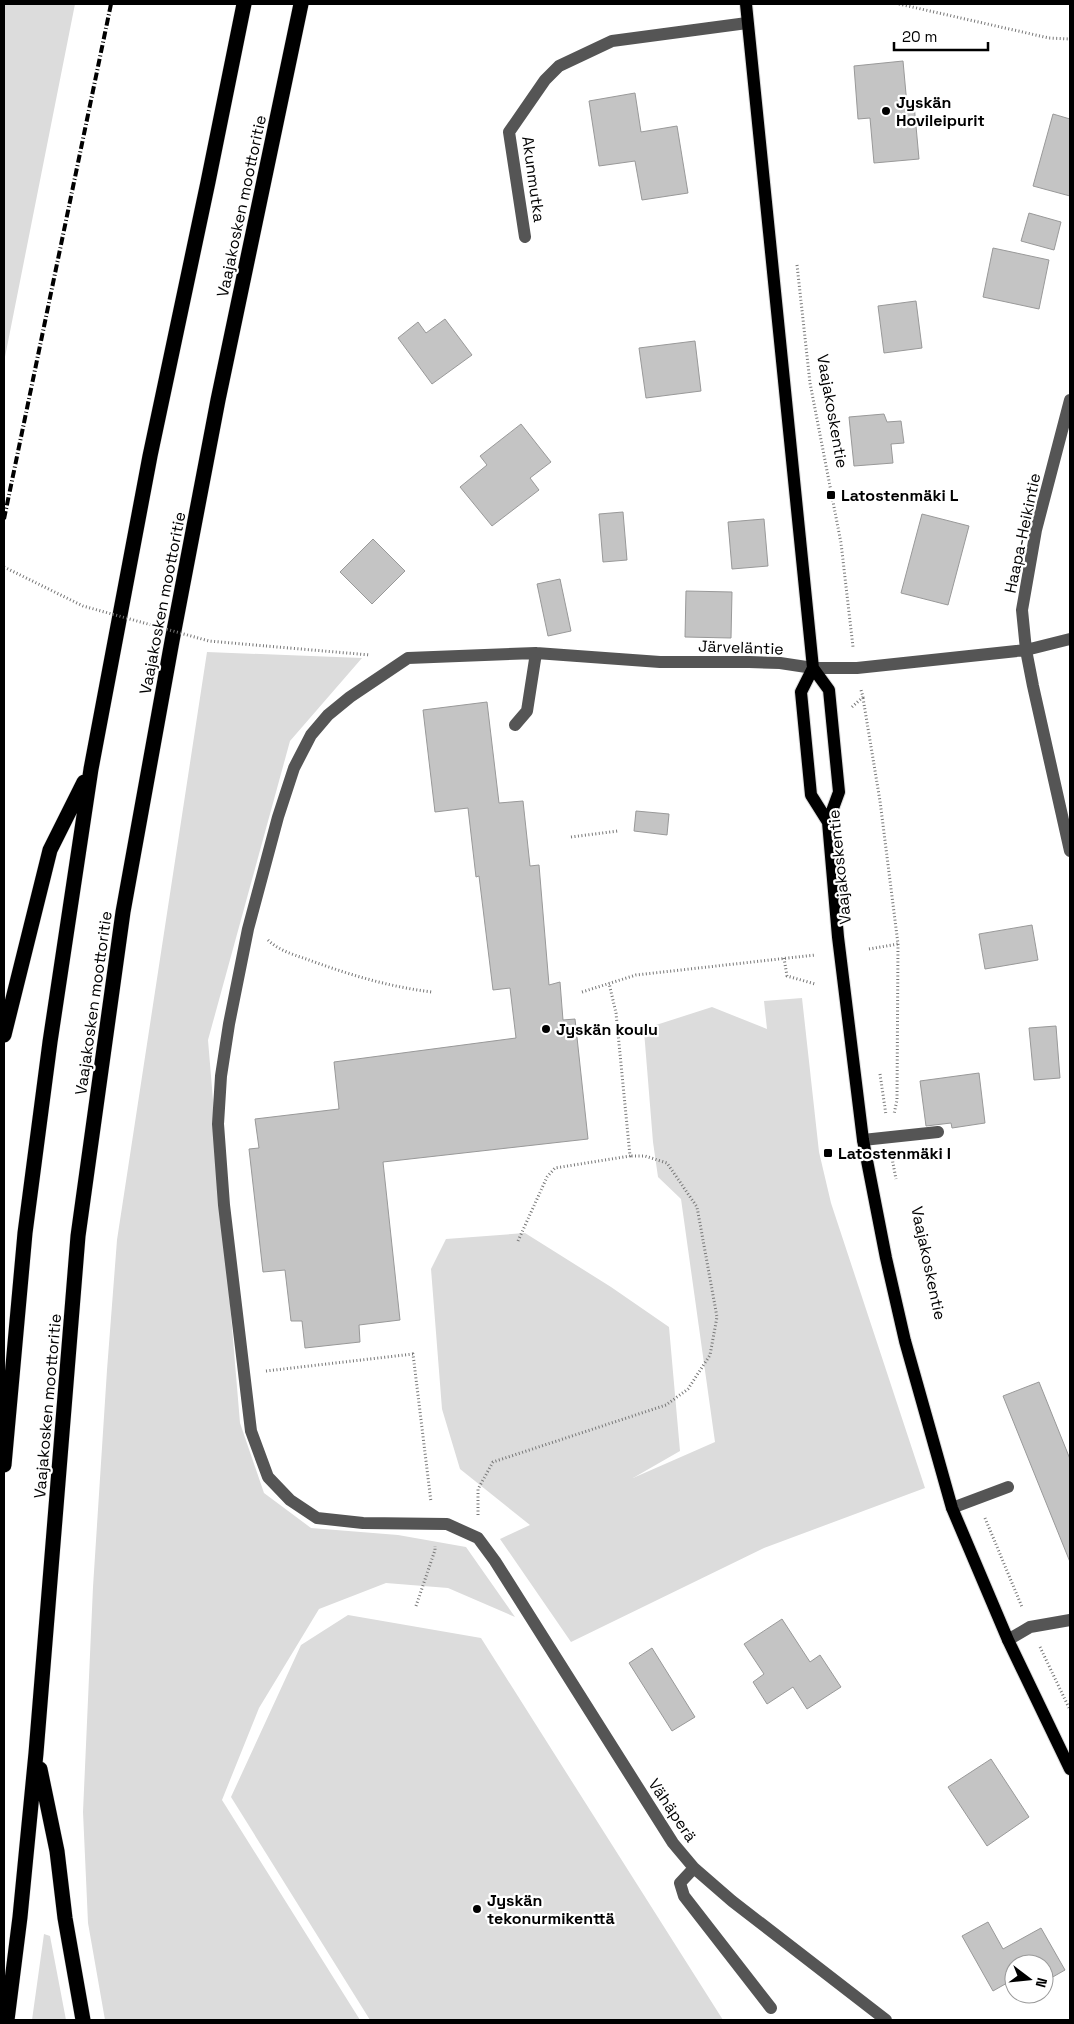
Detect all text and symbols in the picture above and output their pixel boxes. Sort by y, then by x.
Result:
scale bar [894,20,988,52]
text: 20 m [902,27,937,46]
place label: Jyskän Hovileipurit [896,92,985,131]
marker: Jyskän Hovileipurit [880,105,892,117]
street label: Vaajakosken moottoritie [212,113,271,299]
street label: Akunmutka [517,135,550,223]
street label: Vaajakoskentie [812,352,853,470]
street label: Haapa-Heikintie [1000,471,1045,595]
place label: Latostenmäki L [841,485,959,506]
marker: Latostenmäki L [825,489,837,501]
street label: Vaajakosken moottoritie [134,510,191,696]
street label: Järveläntie [698,636,784,659]
street label: Vaajakoskentie [823,808,856,925]
street label: Vaajakosken moottoritie [70,910,117,1096]
place label: Jyskän koulu [556,1019,658,1040]
marker: Jyskän koulu [540,1023,552,1035]
place label: Latostenmäki I [838,1143,951,1164]
marker: Latostenmäki I [822,1147,834,1159]
street label: Vaajakoskentie [906,1204,951,1322]
street label: Vaajakosken moottoritie [29,1313,66,1499]
street label: Vähäperä [644,1774,701,1846]
place label: Jyskän tekonurmikenttä [487,1890,615,1929]
marker: Jyskän tekonurmikenttä [471,1903,483,1915]
north arrow [1004,1954,1054,2004]
text: N [1032,1976,1051,1990]

